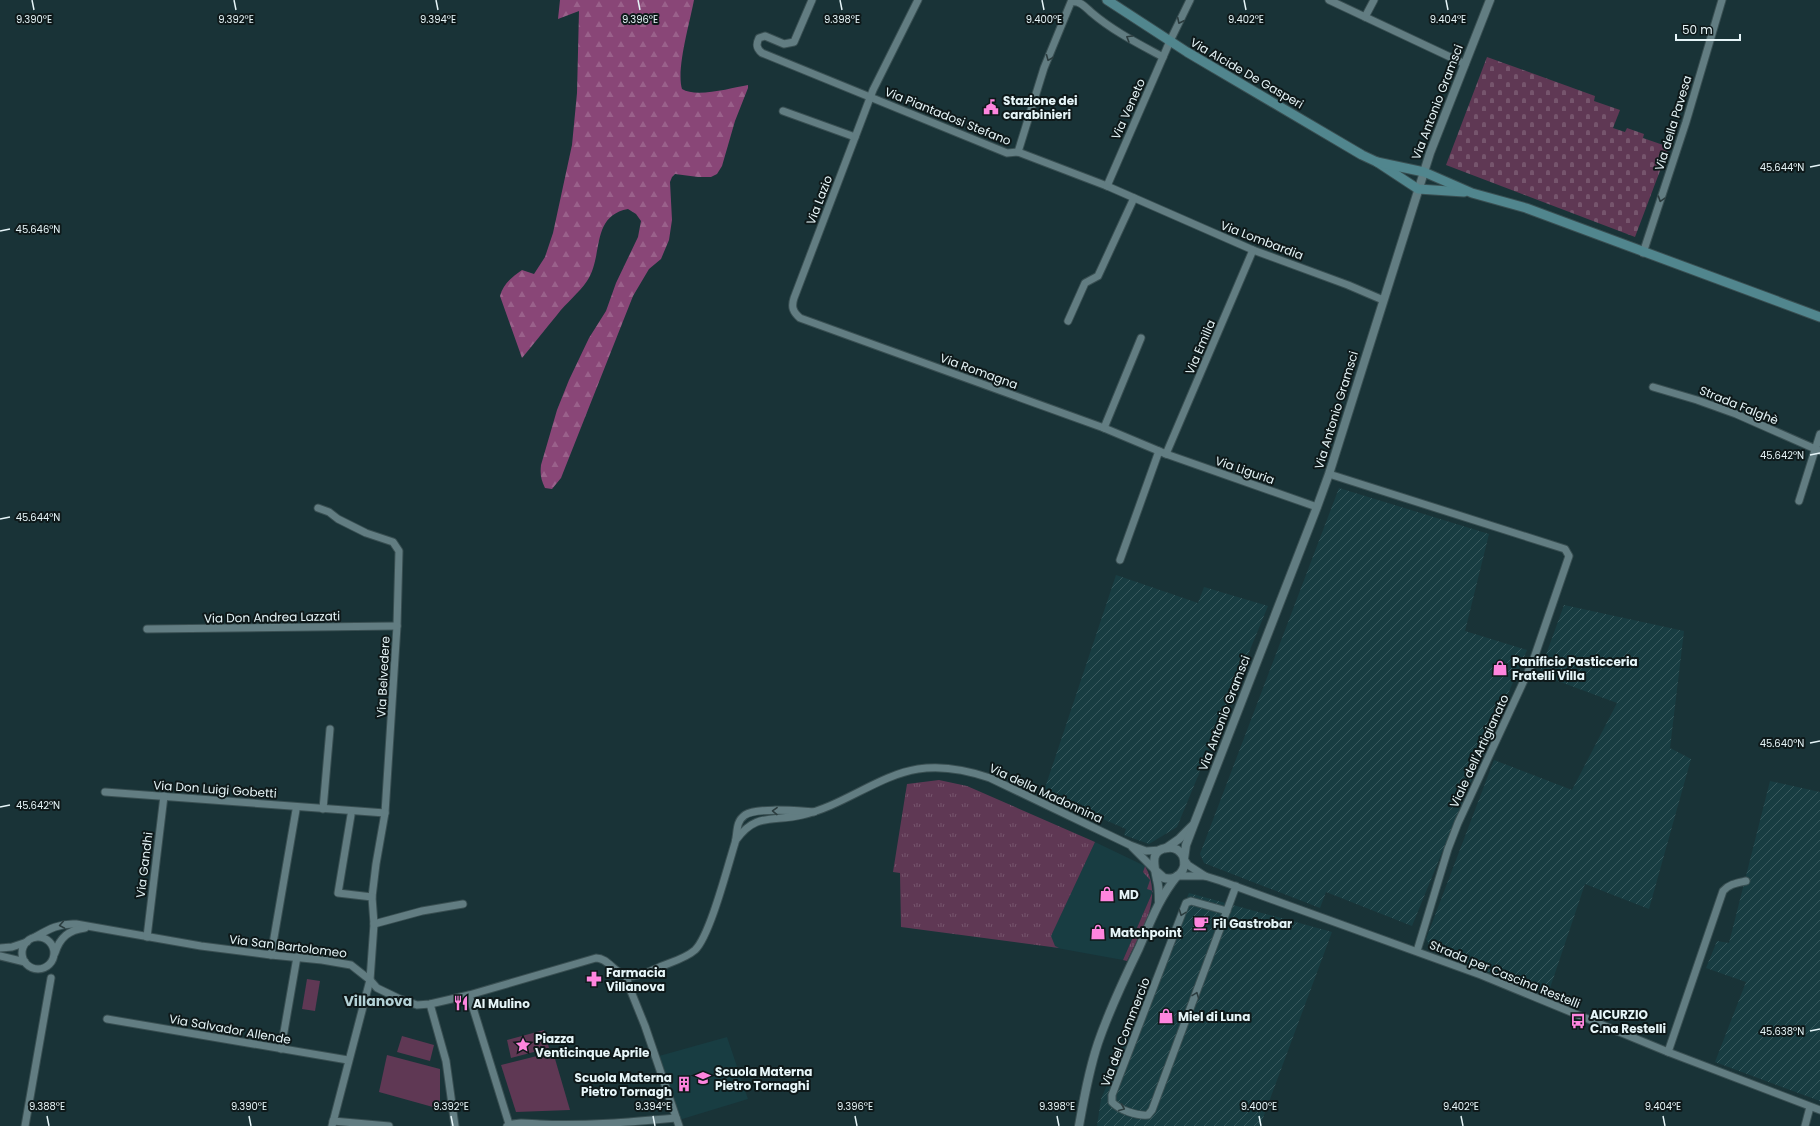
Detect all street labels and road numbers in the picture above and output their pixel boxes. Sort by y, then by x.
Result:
street label: Via Alcide De Gasperi [1187,34,1307,112]
street label: Via Antonio Gramsci [1407,42,1467,162]
street label: Via della Pavesa [1650,73,1696,173]
street label: Via Veneto [1107,76,1149,142]
street label: Via Piantadosi Stefano [882,83,1014,149]
street label: Via Lazio [802,172,836,227]
street label: Via Lombardia [1218,216,1306,264]
street label: Via Emilia [1181,317,1219,377]
street label: Via Romagna [938,349,1020,393]
street label: Via Antonio Gramsci [1310,349,1362,471]
street label: Strada Falghè [1697,381,1781,429]
street label: Via Liguria [1213,452,1277,488]
street label: Via Don Andrea Lazzati [204,607,340,627]
street label: Via Belvedere [372,636,394,718]
street label: Via Antonio Gramsci [1194,653,1254,773]
street label: Viale dell'Artigianato [1445,691,1513,810]
street label: Via della Madonnina [986,759,1106,827]
street label: Via Don Luigi Gobetti [153,776,277,802]
street label: Via Gandhi [132,831,156,899]
street label: Via San Bartolomeo [228,930,348,962]
street label: Strada per Cascina Restelli [1427,936,1583,1012]
street label: Via del Commercio [1096,975,1154,1089]
street label: Via Salvador Allende [168,1010,292,1048]

